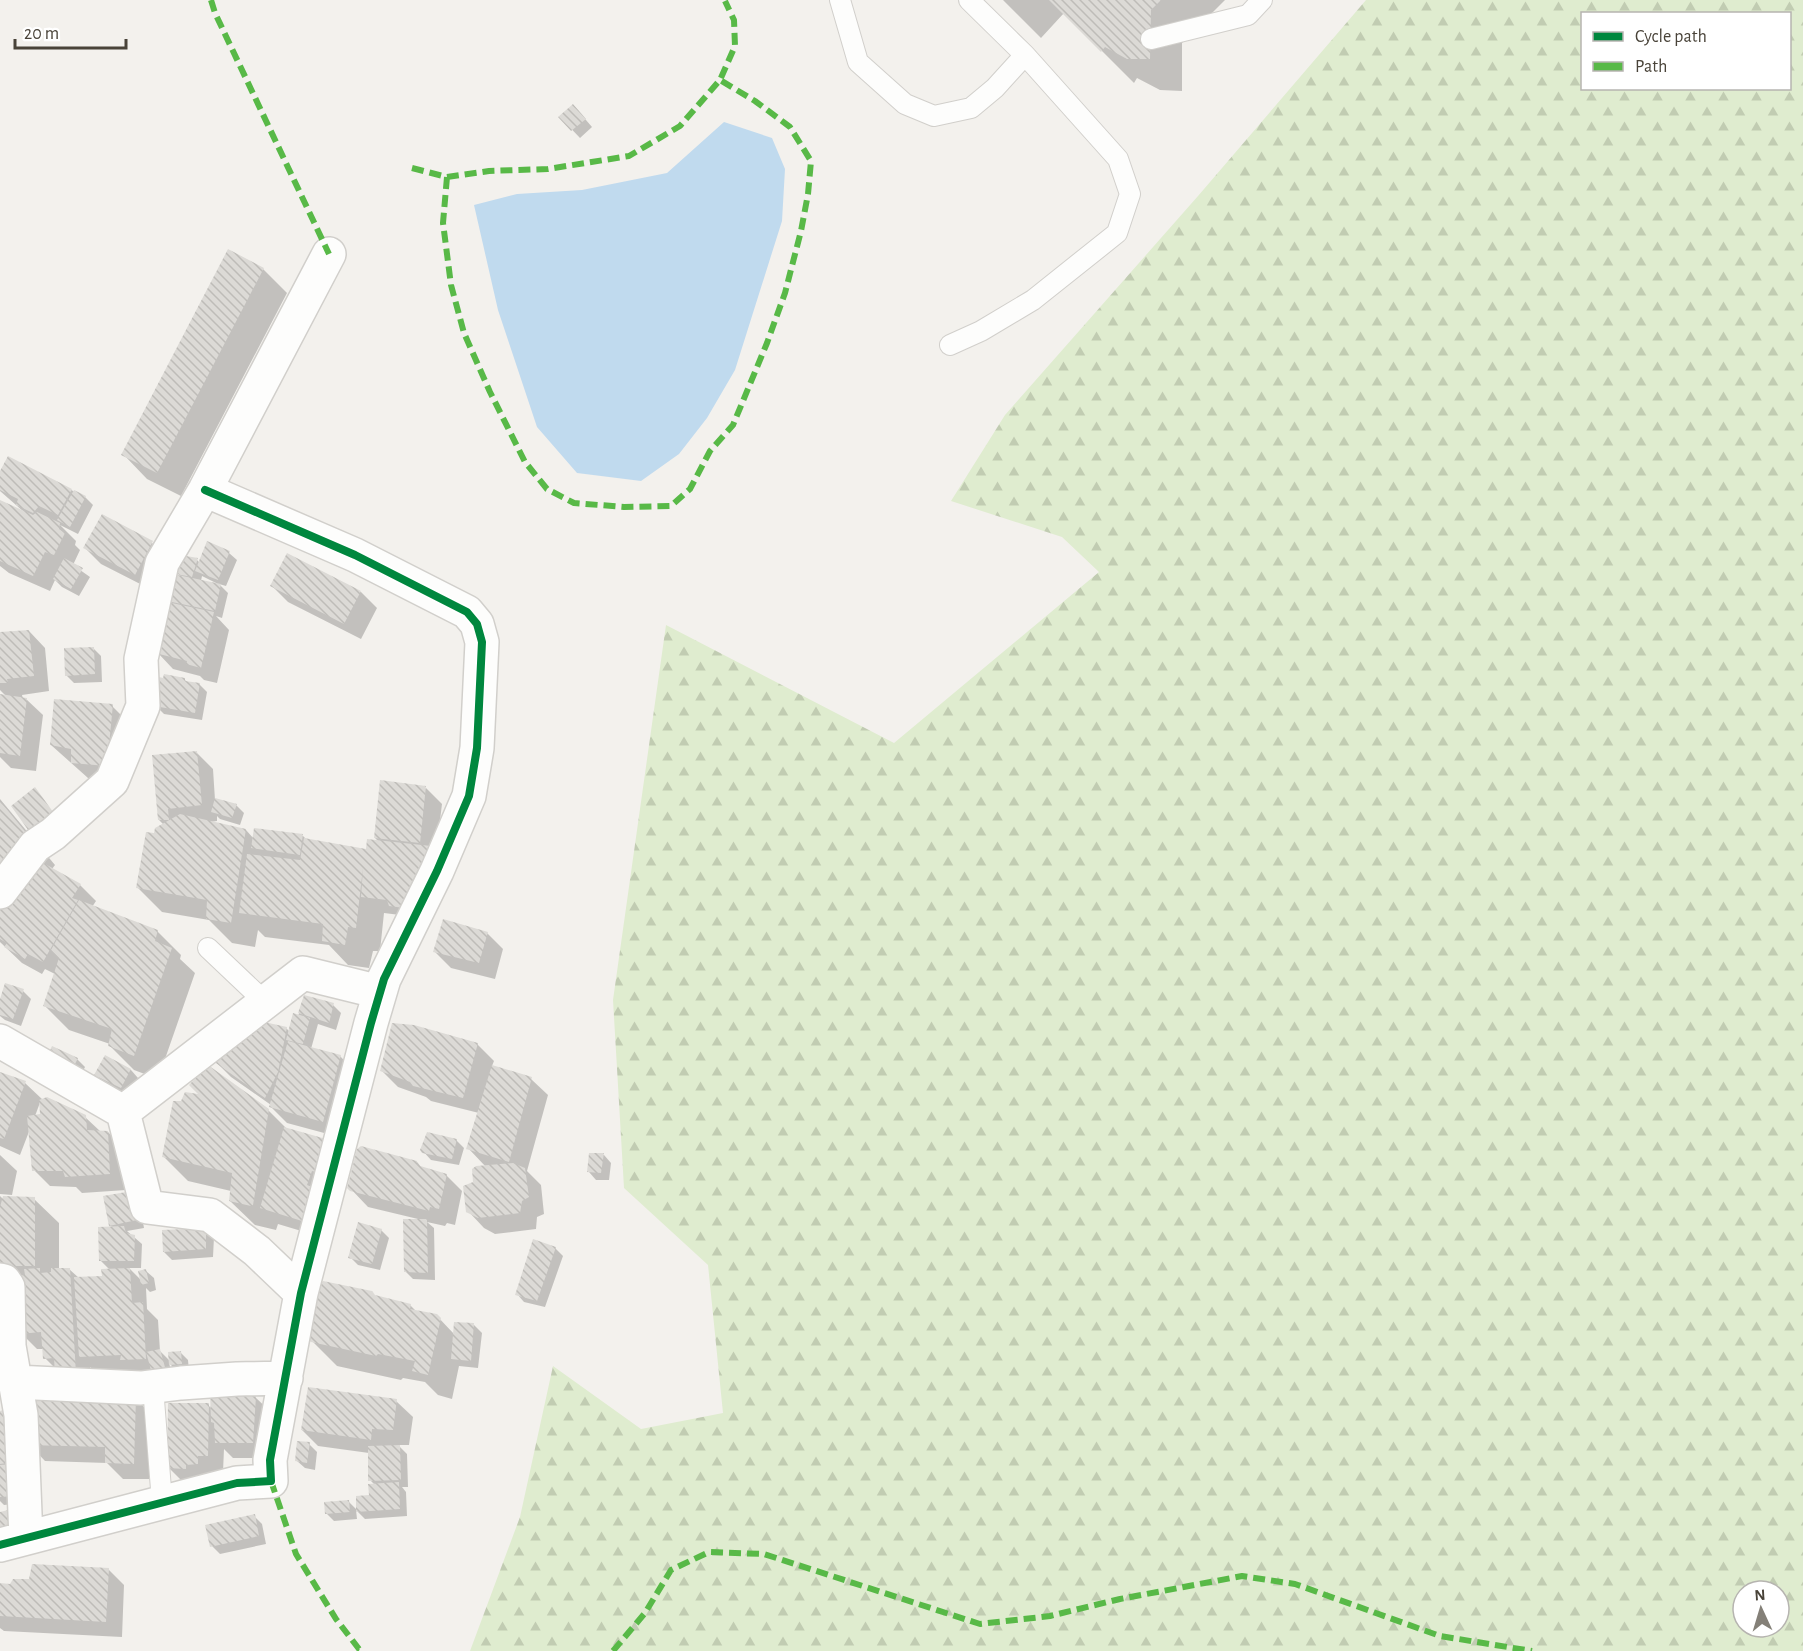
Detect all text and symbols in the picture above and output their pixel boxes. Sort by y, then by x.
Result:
scale bar [15,12,126,50]
legend [1581,12,1791,90]
text: 20 m [24,25,59,43]
text: Cycle path [1635,28,1707,46]
text: Path [1635,58,1667,76]
north arrow [1731,1579,1791,1639]
text: N [1754,1587,1766,1603]

